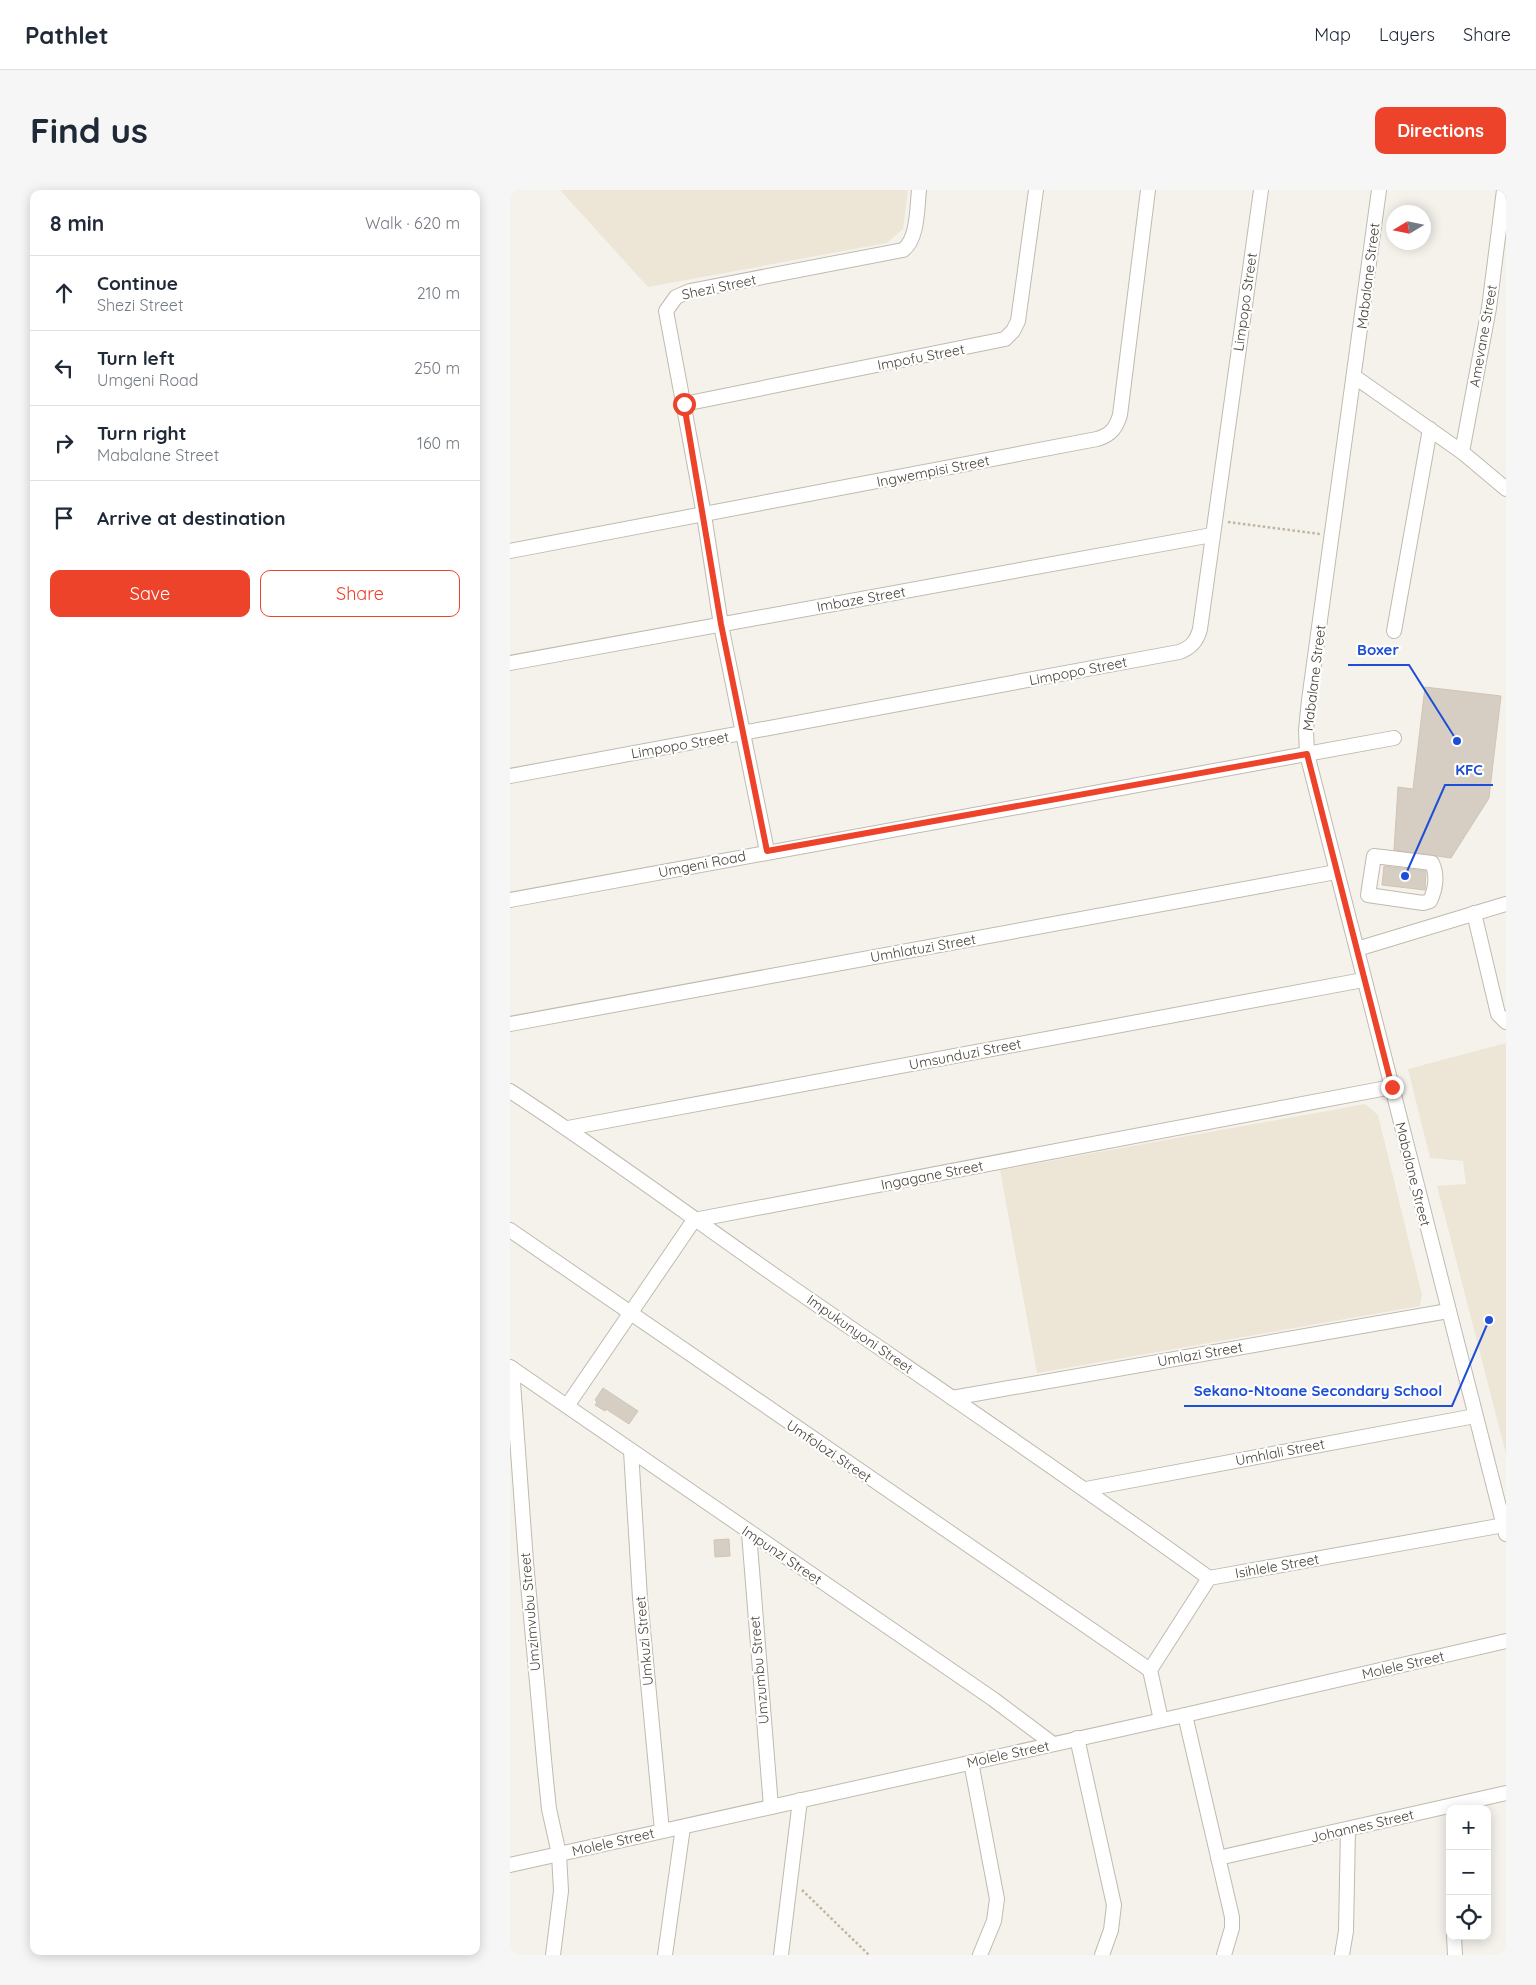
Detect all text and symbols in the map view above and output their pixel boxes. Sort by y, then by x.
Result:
text: Pathlet [25,20,109,50]
text: Map [1314,23,1351,46]
text: Layers [1379,23,1435,46]
text: Share [1463,23,1511,46]
button: Directions [1375,107,1506,154]
text: Find us [30,108,148,152]
north arrow [1386,205,1431,250]
text: 8 min [50,210,104,236]
text: Walk · 620 m [365,213,460,233]
street label: Mabalane Street [1353,222,1383,330]
street label: Limpopo Street [1229,251,1261,352]
street label: Shezi Street [680,270,758,304]
text: Continue [97,271,178,295]
icon: ahead [50,279,78,307]
text: 210 m [417,283,460,303]
street label: Amevane Street [1465,283,1501,389]
text: Shezi Street [97,295,183,315]
street label: Impofu Street [876,340,966,374]
text: Turn left [97,346,175,370]
icon: left [50,354,78,382]
text: 250 m [414,358,460,378]
text: Umgeni Road [97,370,198,390]
route start [673,393,696,416]
text: Turn right [97,421,186,445]
icon: right [50,429,78,457]
text: 160 m [417,433,460,453]
text: Mabalane Street [97,445,219,465]
street label: Ingwempisi Street [875,451,991,491]
icon: arrive [50,504,78,532]
text: Arrive at destination [97,506,286,530]
button: Save [50,570,250,617]
button: Share [260,570,460,617]
street label: Imbaze Street [815,582,907,616]
street label: Mabalane Street [1299,624,1329,732]
callout: Boxer [1348,635,1409,665]
text: Boxer [1357,640,1399,659]
street label: Limpopo Street [1028,653,1129,689]
street label: Limpopo Street [630,727,731,762]
callout: KFC [1445,755,1493,785]
text: KFC [1455,760,1483,779]
street label: Umgeni Road [657,847,747,881]
street label: Umhlatuzi Street [869,930,977,966]
street label: Umsunduzi Street [907,1034,1023,1074]
route end [1381,1076,1404,1099]
street label: Mabalane Street [1391,1120,1435,1228]
street label: Ingagane Street [879,1156,985,1194]
street label: Impukunyoni Street [803,1291,917,1378]
street label: Umlazi Street [1156,1338,1244,1370]
callout: Sekano-Ntoane Secondary School [1184,1376,1452,1406]
text: Sekano-Ntoane Secondary School [1194,1381,1442,1400]
street label: Umfolozi Street [783,1416,875,1486]
street label: Umhlali Street [1234,1434,1326,1469]
street label: Impunzi Street [739,1522,826,1588]
street label: Isihlele Street [1234,1550,1321,1582]
street label: Umzimvubu Street [516,1552,544,1672]
street label: Umkuzi Street [631,1595,657,1687]
street label: Umzumbu Street [745,1615,773,1725]
street label: Molele Street [1360,1647,1446,1683]
street label: Molele Street [965,1736,1051,1772]
street label: Johannes Street [1309,1805,1416,1847]
map controls [1446,1805,1491,1940]
button: + [1446,1805,1491,1850]
street label: Molele Street [570,1824,656,1860]
button: − [1446,1850,1491,1895]
button: locate [1446,1895,1491,1940]

